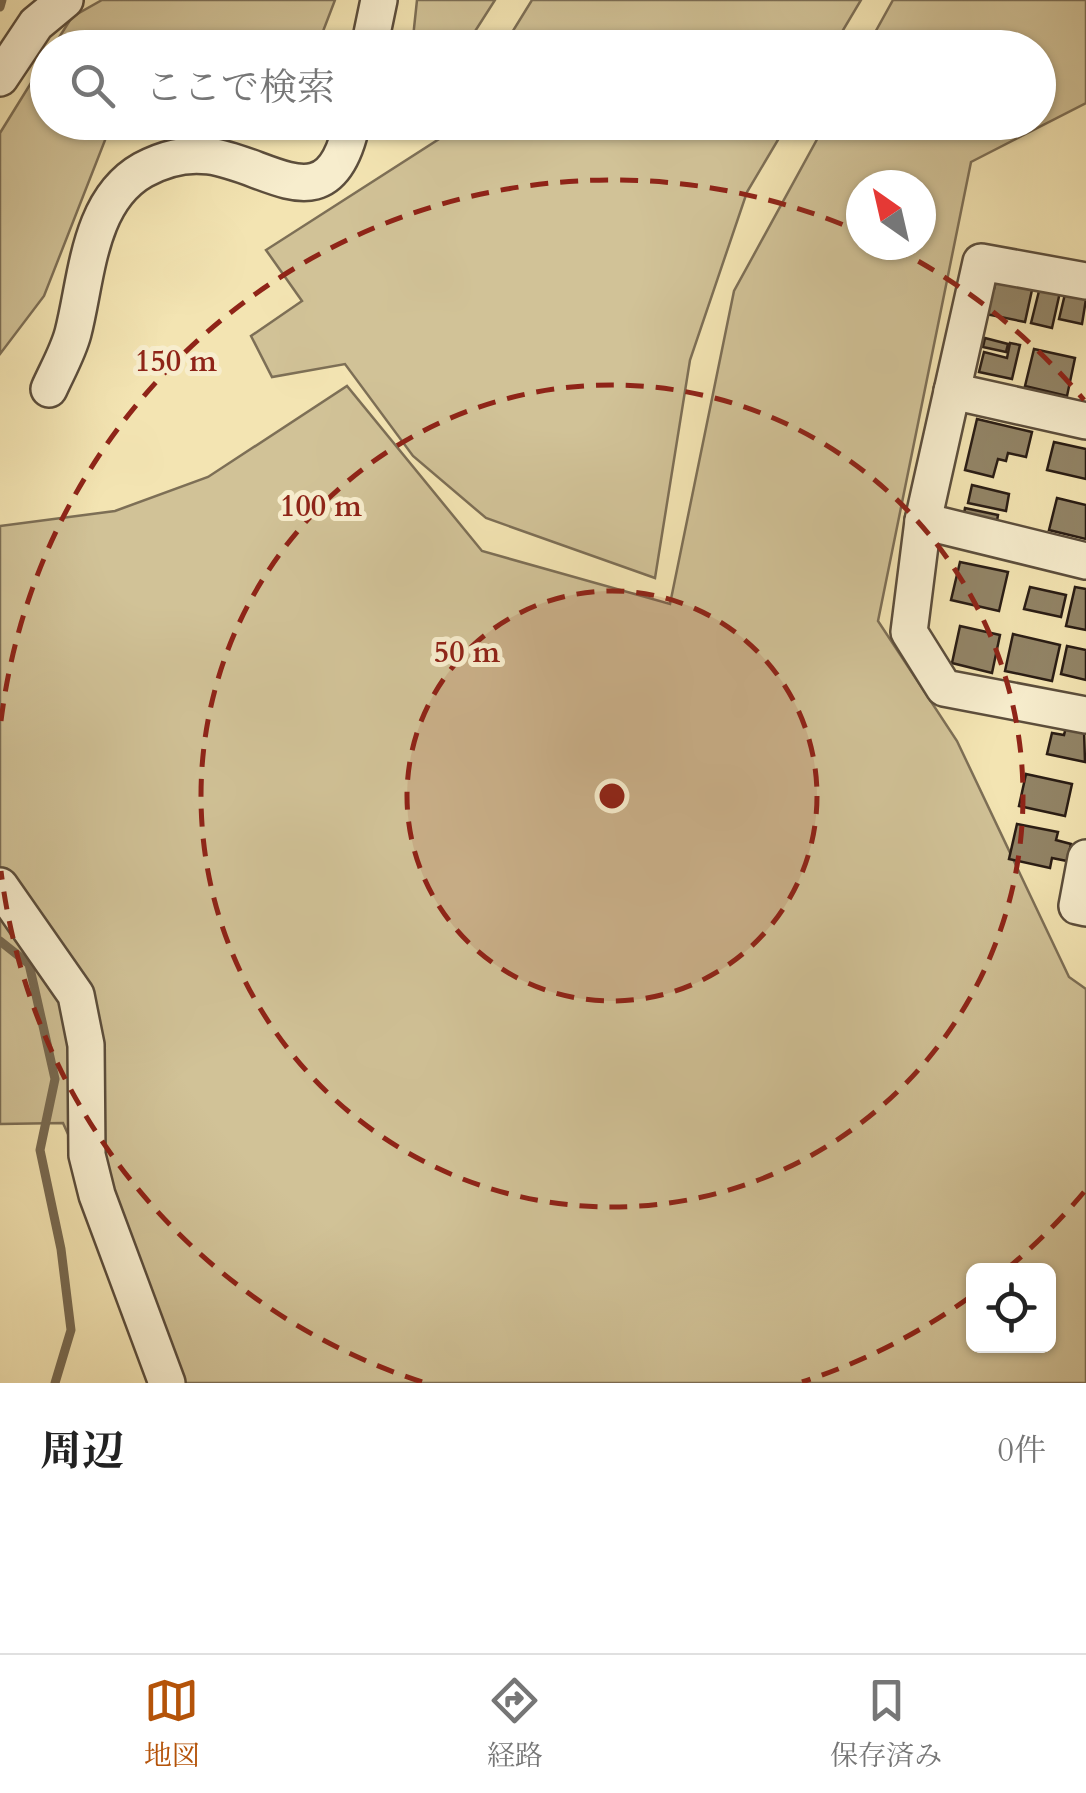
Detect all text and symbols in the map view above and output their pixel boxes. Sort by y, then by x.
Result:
search box [30,30,1056,140]
icon: search [65,58,120,113]
text: ここで検索 [145,62,335,114]
north arrow [846,170,936,260]
text: 150 m [135,341,217,382]
text: 100 m [280,486,362,527]
text: 50 m [434,632,501,673]
centre of rings [594,778,630,814]
map controls [966,1263,1056,1353]
button: locate [966,1263,1056,1353]
text: 周辺 [40,1423,124,1480]
text: 0件 [998,1429,1046,1473]
tab: 地図 [144,1673,200,1775]
tab: 経路 [487,1673,543,1775]
tab: 保存済み [830,1673,942,1775]

